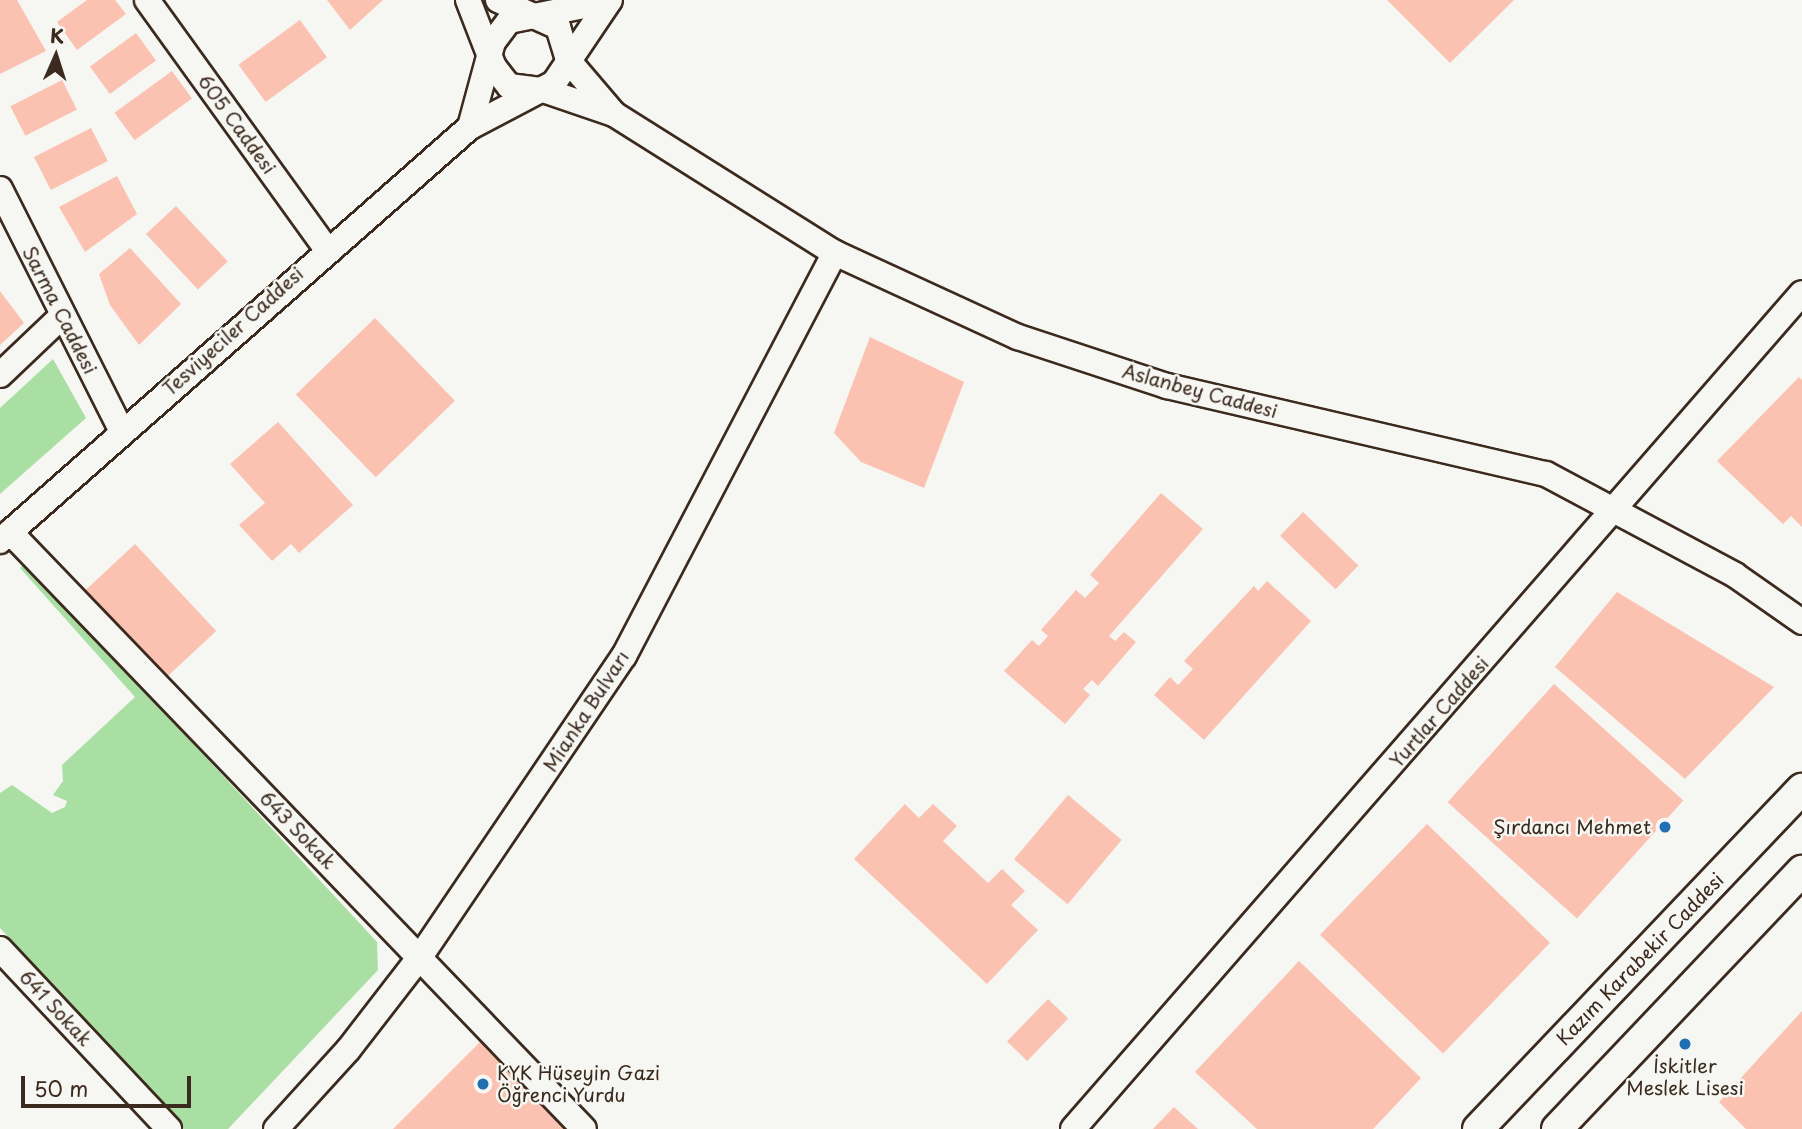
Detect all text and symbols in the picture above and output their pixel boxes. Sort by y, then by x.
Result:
north arrow [21,21,91,91]
text: K [49,21,65,49]
street label: 605 Caddesi [193,70,281,178]
street label: Sarma Caddesi [18,242,102,378]
street label: Tesviyeciler Caddesi [158,262,308,400]
street label: Aslanbey Caddesi [1119,359,1281,423]
street label: Mianka Bulvarı [538,646,634,776]
street label: Yurtlar Caddesi [1384,651,1494,773]
street label: 643 Sokak [255,786,341,874]
place label: Şırdancı Mehmet [1494,816,1651,838]
marker: Şırdancı Mehmet [1657,819,1673,835]
street label: Kazım Karabekir Caddesi [1552,868,1728,1050]
street label: 641 Sokak [15,965,97,1051]
marker: İskitler Meslek Lisesi [1677,1036,1693,1052]
place label: İskitler Meslek Lisesi [1626,1055,1744,1099]
scale bar [24,1062,194,1106]
place label: KYK Hüseyin Gazi Öğrenci Yurdu [497,1062,662,1106]
text: 50 m [34,1072,88,1104]
marker: KYK Hüseyin Gazi Öğrenci Yurdu [475,1076,491,1092]

